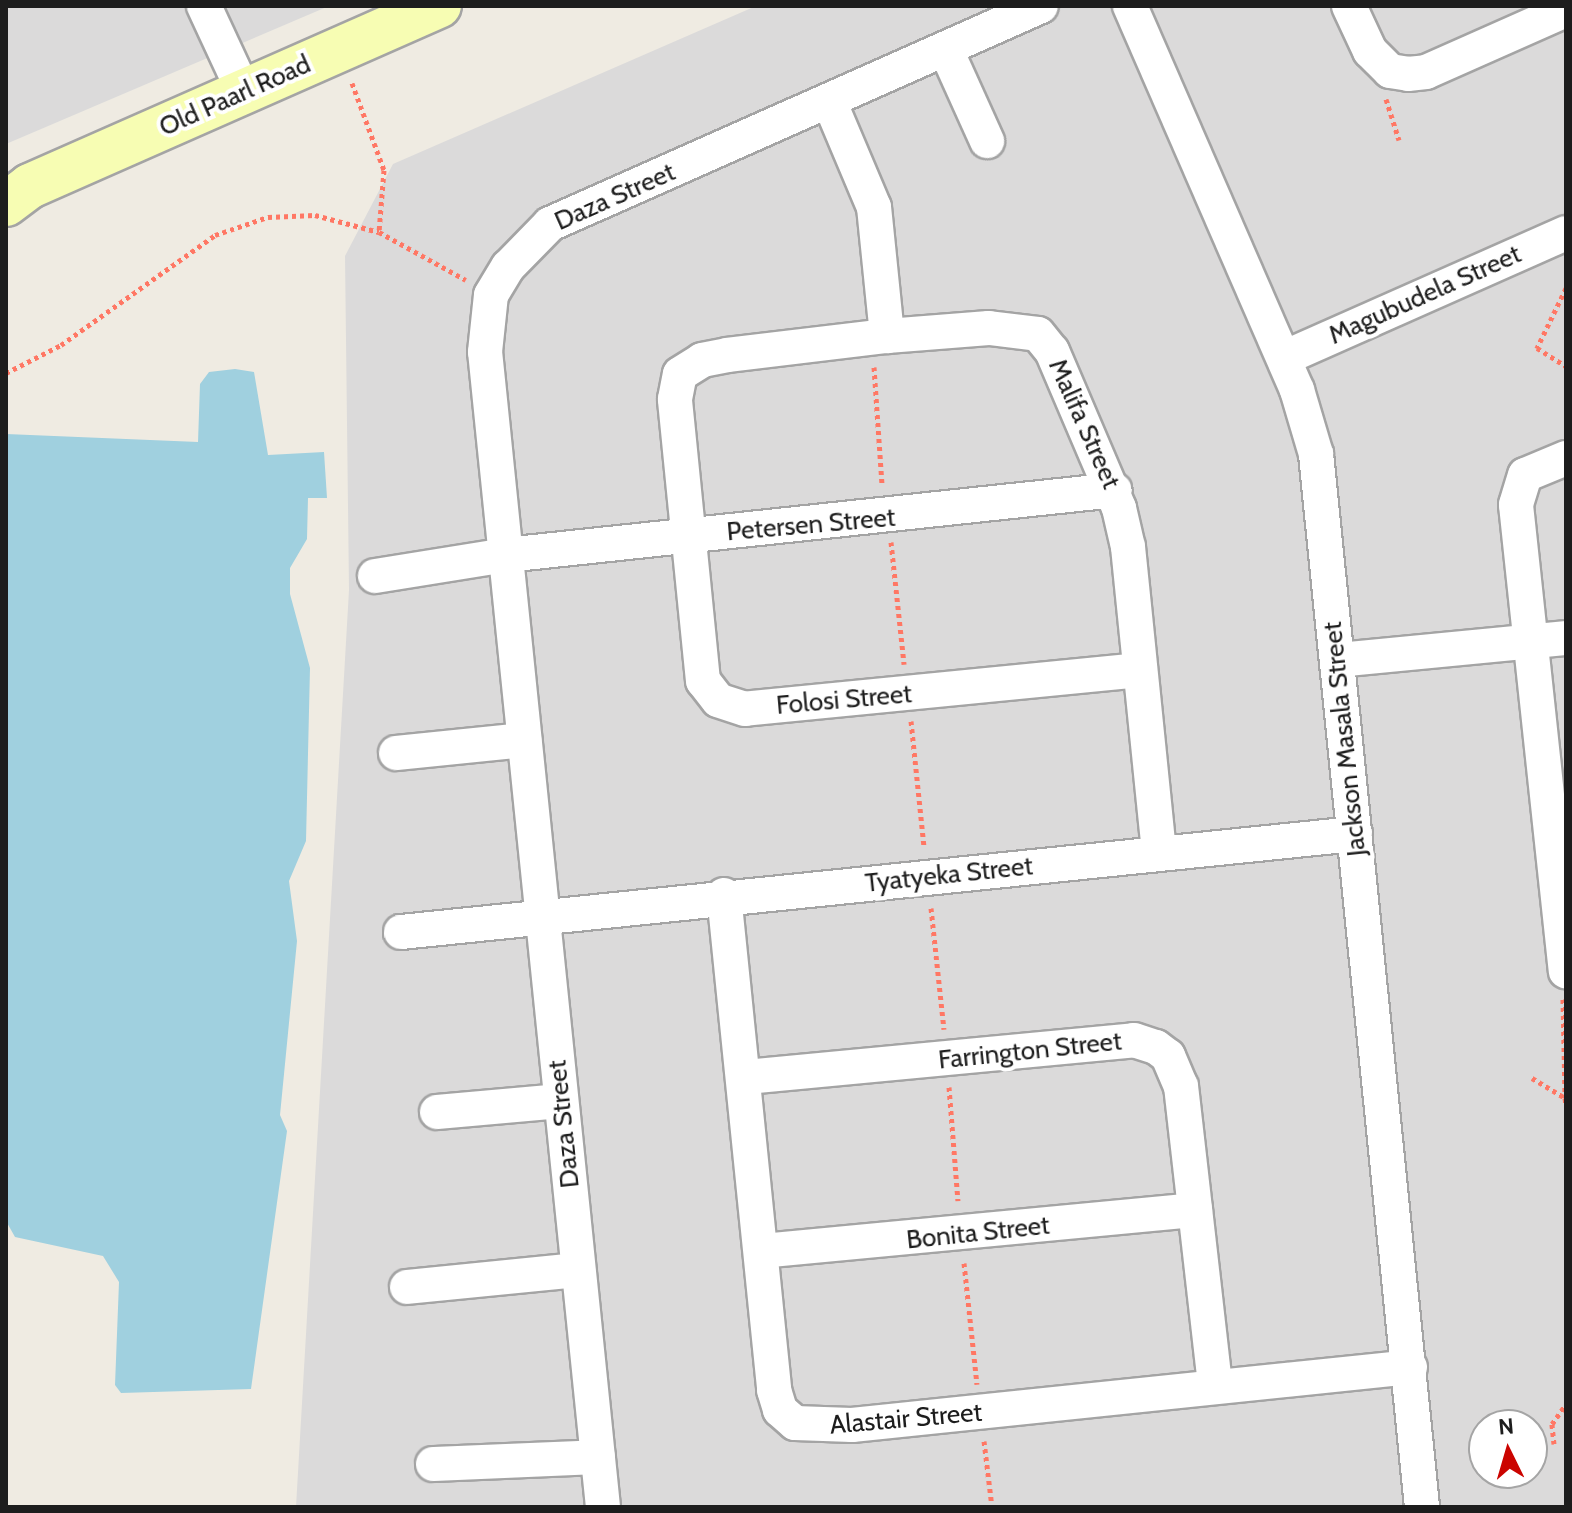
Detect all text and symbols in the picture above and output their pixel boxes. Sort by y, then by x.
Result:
street label: Old Paarl Road [155,49,315,143]
street label: Daza Street [550,157,680,237]
street label: Magubudela Street [1324,239,1526,351]
street label: Malifa Street [1042,354,1126,494]
street label: Petersen Street [725,502,897,548]
street label: Jackson Masala Street [1317,620,1373,858]
street label: Folosi Street [775,679,913,721]
street label: Tyatyeka Street [864,851,1034,899]
street label: Farrington Street [937,1026,1123,1076]
street label: Daza Street [542,1058,586,1190]
street label: Bonita Street [905,1210,1051,1256]
street label: Alastair Street [829,1397,983,1441]
north arrow [1468,1409,1548,1489]
text: N [1497,1412,1515,1441]

